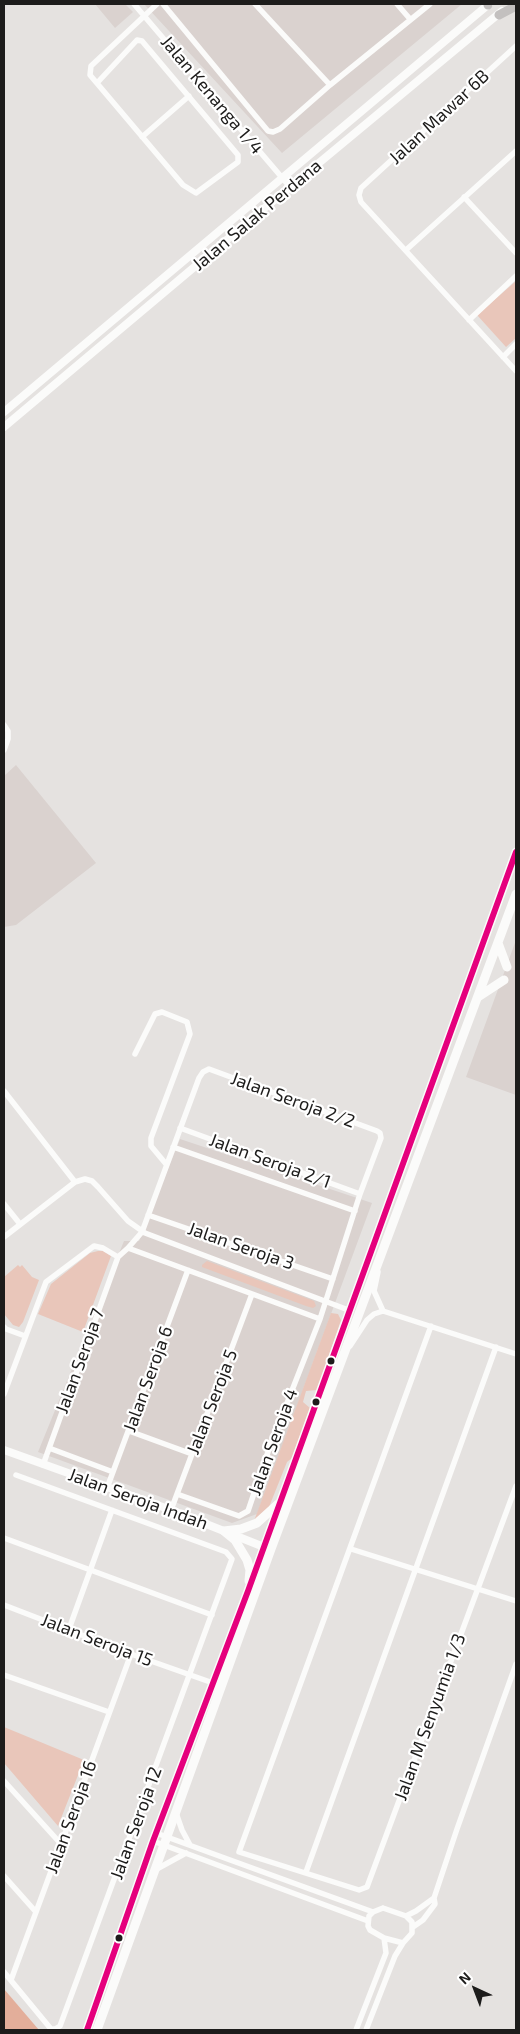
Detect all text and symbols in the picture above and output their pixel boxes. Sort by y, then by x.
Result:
street label: Jalan Kenanga 1/4 [156,31,268,159]
street label: Jalan Mawar 6B [385,65,493,169]
street label: Jalan Salak Perdana [188,155,326,275]
street label: Jalan Seroja 2/2 [228,1068,358,1132]
street label: Jalan Seroja 2/1 [206,1129,334,1193]
street label: Jalan Seroja 3 [185,1218,297,1274]
street label: Jalan Seroja 7 [51,1305,109,1417]
street label: Jalan Seroja 6 [119,1323,177,1435]
street label: Jalan Seroja 5 [182,1346,242,1458]
unlabelled marker [326,1356,336,1366]
street label: Jalan Seroja 4 [244,1386,302,1498]
unlabelled marker [311,1397,321,1407]
street label: Jalan Seroja Indah [65,1464,211,1534]
street label: Jalan Seroja 15 [38,1609,156,1671]
street label: Jalan M Senyumia 1/3 [390,1631,470,1803]
street label: Jalan Seroja 16 [41,1758,101,1876]
street label: Jalan Seroja 12 [106,1764,166,1882]
unlabelled marker [114,1933,124,1943]
north arrow [450,1964,500,2014]
text: N [455,1968,474,1987]

